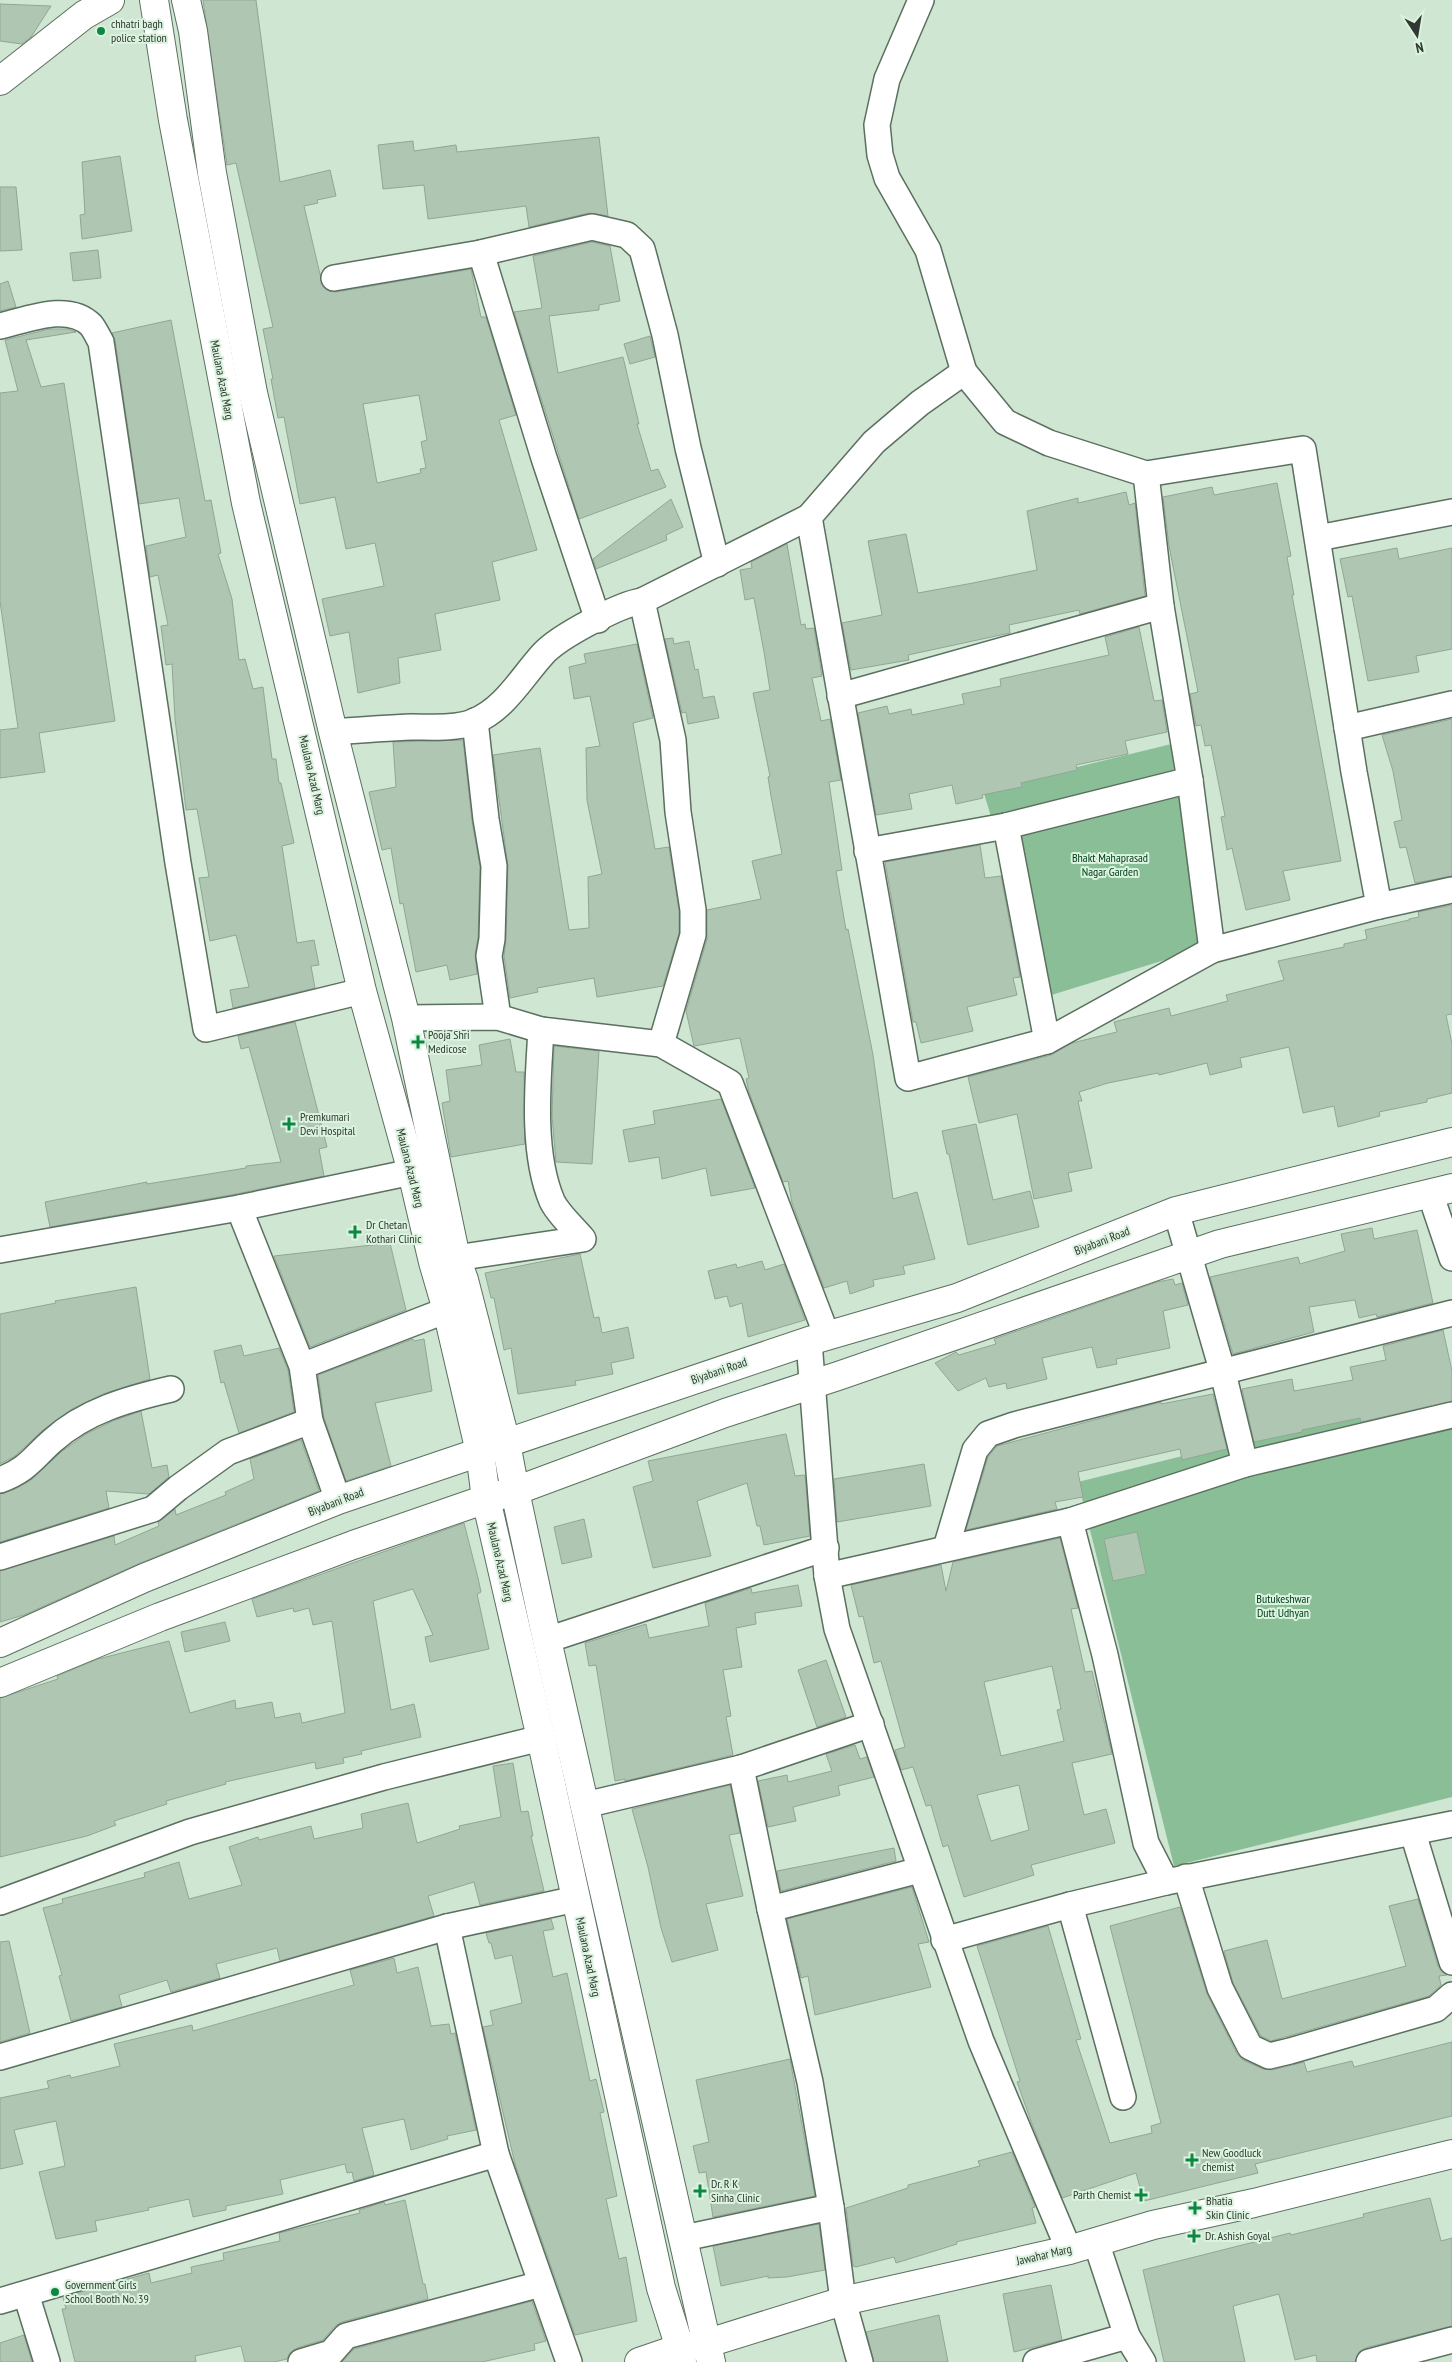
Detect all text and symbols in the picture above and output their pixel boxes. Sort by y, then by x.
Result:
north arrow [1392,10,1442,60]
place label: chhatri bagh police station [111,16,167,45]
marker: chhatri bagh police station [95,25,107,37]
text: N [1414,38,1425,57]
street label: Maulana Azad Marg [207,339,238,421]
street label: Maulana Azad Marg [296,734,329,816]
park label: Bhakt Mahaprasad Nagar Garden [1072,850,1148,879]
place label: Pooja Shri Medicose [428,1027,470,1056]
marker: Pooja Shri Medicose [412,1036,424,1048]
place label: Premkumari Devi Hospital [300,1109,355,1138]
marker: Premkumari Devi Hospital [282,1117,296,1131]
street label: Maulana Azad Marg [393,1127,428,1209]
place label: Dr Chetan Kothari Clinic [366,1217,422,1246]
street label: Biyabani Road [1072,1223,1132,1258]
marker: Dr Chetan Kothari Clinic [348,1225,362,1239]
street label: Biyabani Road [689,1354,749,1387]
street label: Biyabani Road [306,1484,366,1519]
street label: Maulana Azad Marg [484,1521,517,1603]
park label: Butukeshwar Dutt Udhyan [1256,1591,1310,1620]
street label: Maulana Azad Marg [573,1916,604,1998]
place label: New Goodluck chemist [1202,2145,1261,2174]
marker: New Goodluck chemist [1186,2154,1198,2166]
place label: Dr. R K Sinha Clinic [711,2176,760,2205]
marker: Dr. R K Sinha Clinic [693,2184,707,2198]
place label: Parth Chemist [1073,2187,1132,2202]
marker: Parth Chemist [1135,2189,1147,2201]
place label: Bhatia Skin Clinic [1206,2193,1250,2222]
marker: Bhatia Skin Clinic [1188,2201,1202,2215]
place label: Dr. Ashish Goyal [1205,2228,1270,2243]
marker: Dr. Ashish Goyal [1187,2229,1201,2243]
street label: Jawahar Marg [1014,2241,1073,2268]
place label: Government Girls School Booth No. 39 [65,2277,149,2306]
marker: Government Girls School Booth No. 39 [49,2286,61,2298]

